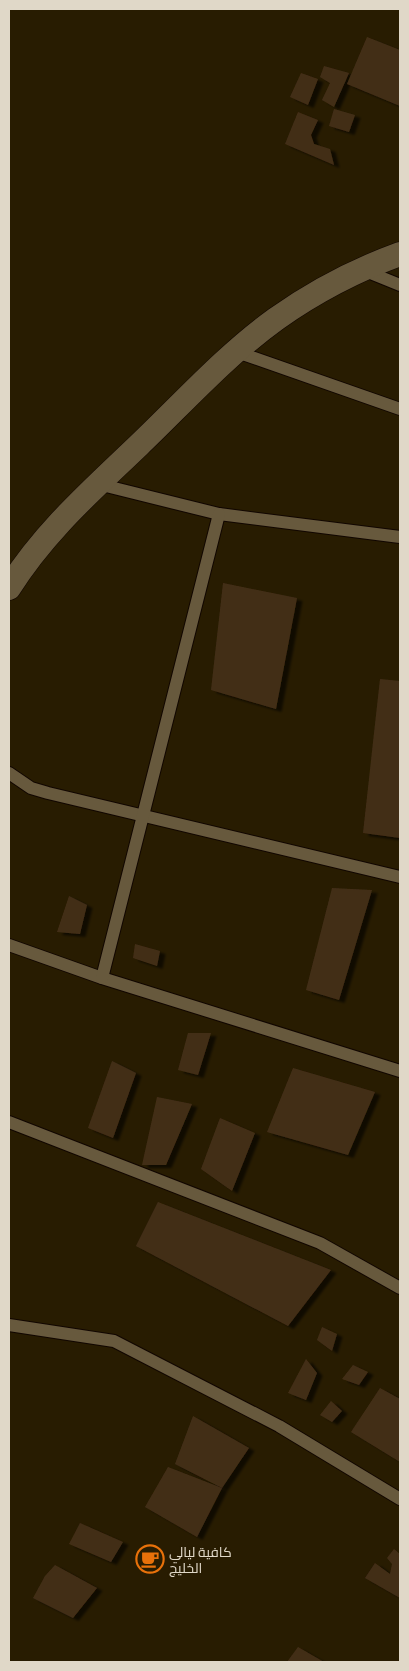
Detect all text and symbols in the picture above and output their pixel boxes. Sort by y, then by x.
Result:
place label: كافية ليالي الخليج [169,1543,232,1577]
cafe icon: كافية ليالي الخليج [135,1544,165,1574]

